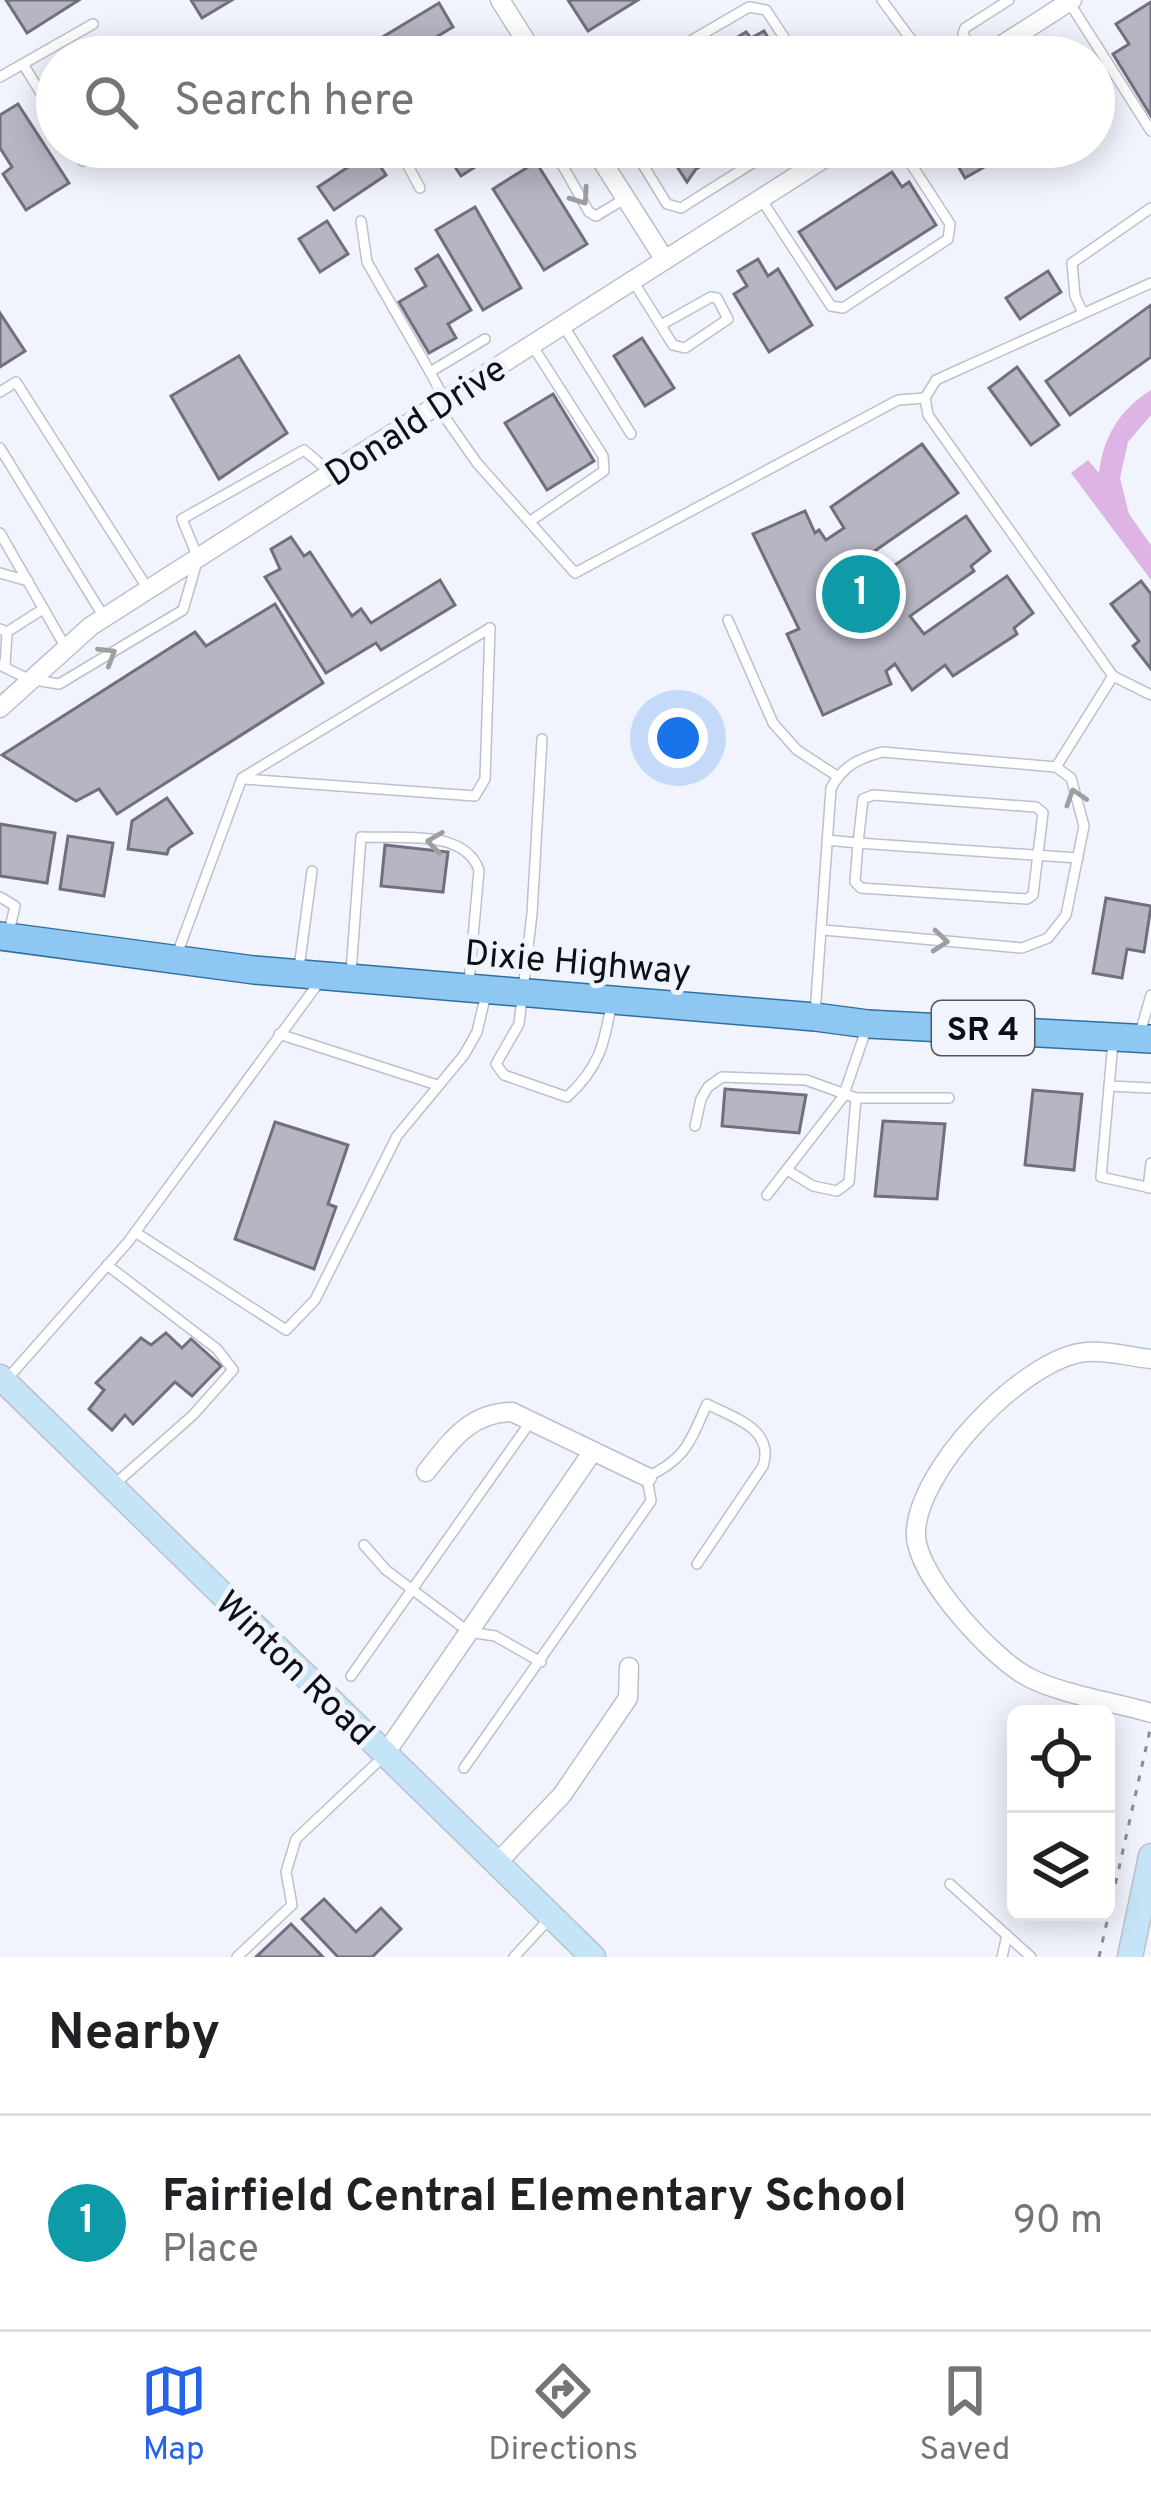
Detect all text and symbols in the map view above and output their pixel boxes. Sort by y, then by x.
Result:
search box [36,36,1115,168]
icon: search [78,69,144,135]
text: Search here [174,74,414,131]
one-way arrow [567,184,589,206]
street label: Donald Drive [318,348,516,499]
pin: 1 [822,549,900,639]
one-way arrow [95,646,117,669]
your location [648,708,708,768]
one-way arrow [1065,787,1090,808]
one-way arrow [426,830,445,856]
one-way arrow [931,927,950,953]
street label: Dixie Highway [463,932,693,998]
road number: SR 4 [932,1001,1034,1055]
street label: Winton Road [204,1582,383,1757]
map controls [1007,1705,1115,1921]
button: locate [1007,1705,1115,1813]
button: layers [1007,1813,1115,1921]
text: Nearby [48,2003,220,2068]
text: Fairfield Central Elementary School [162,2170,907,2227]
text: 1 [79,2198,95,2247]
text: 90 m [1013,2198,1103,2247]
text: Place [162,2227,259,2276]
tab: Map [141,2358,207,2472]
tab: Directions [488,2358,638,2472]
tab: Saved [920,2358,1010,2472]

